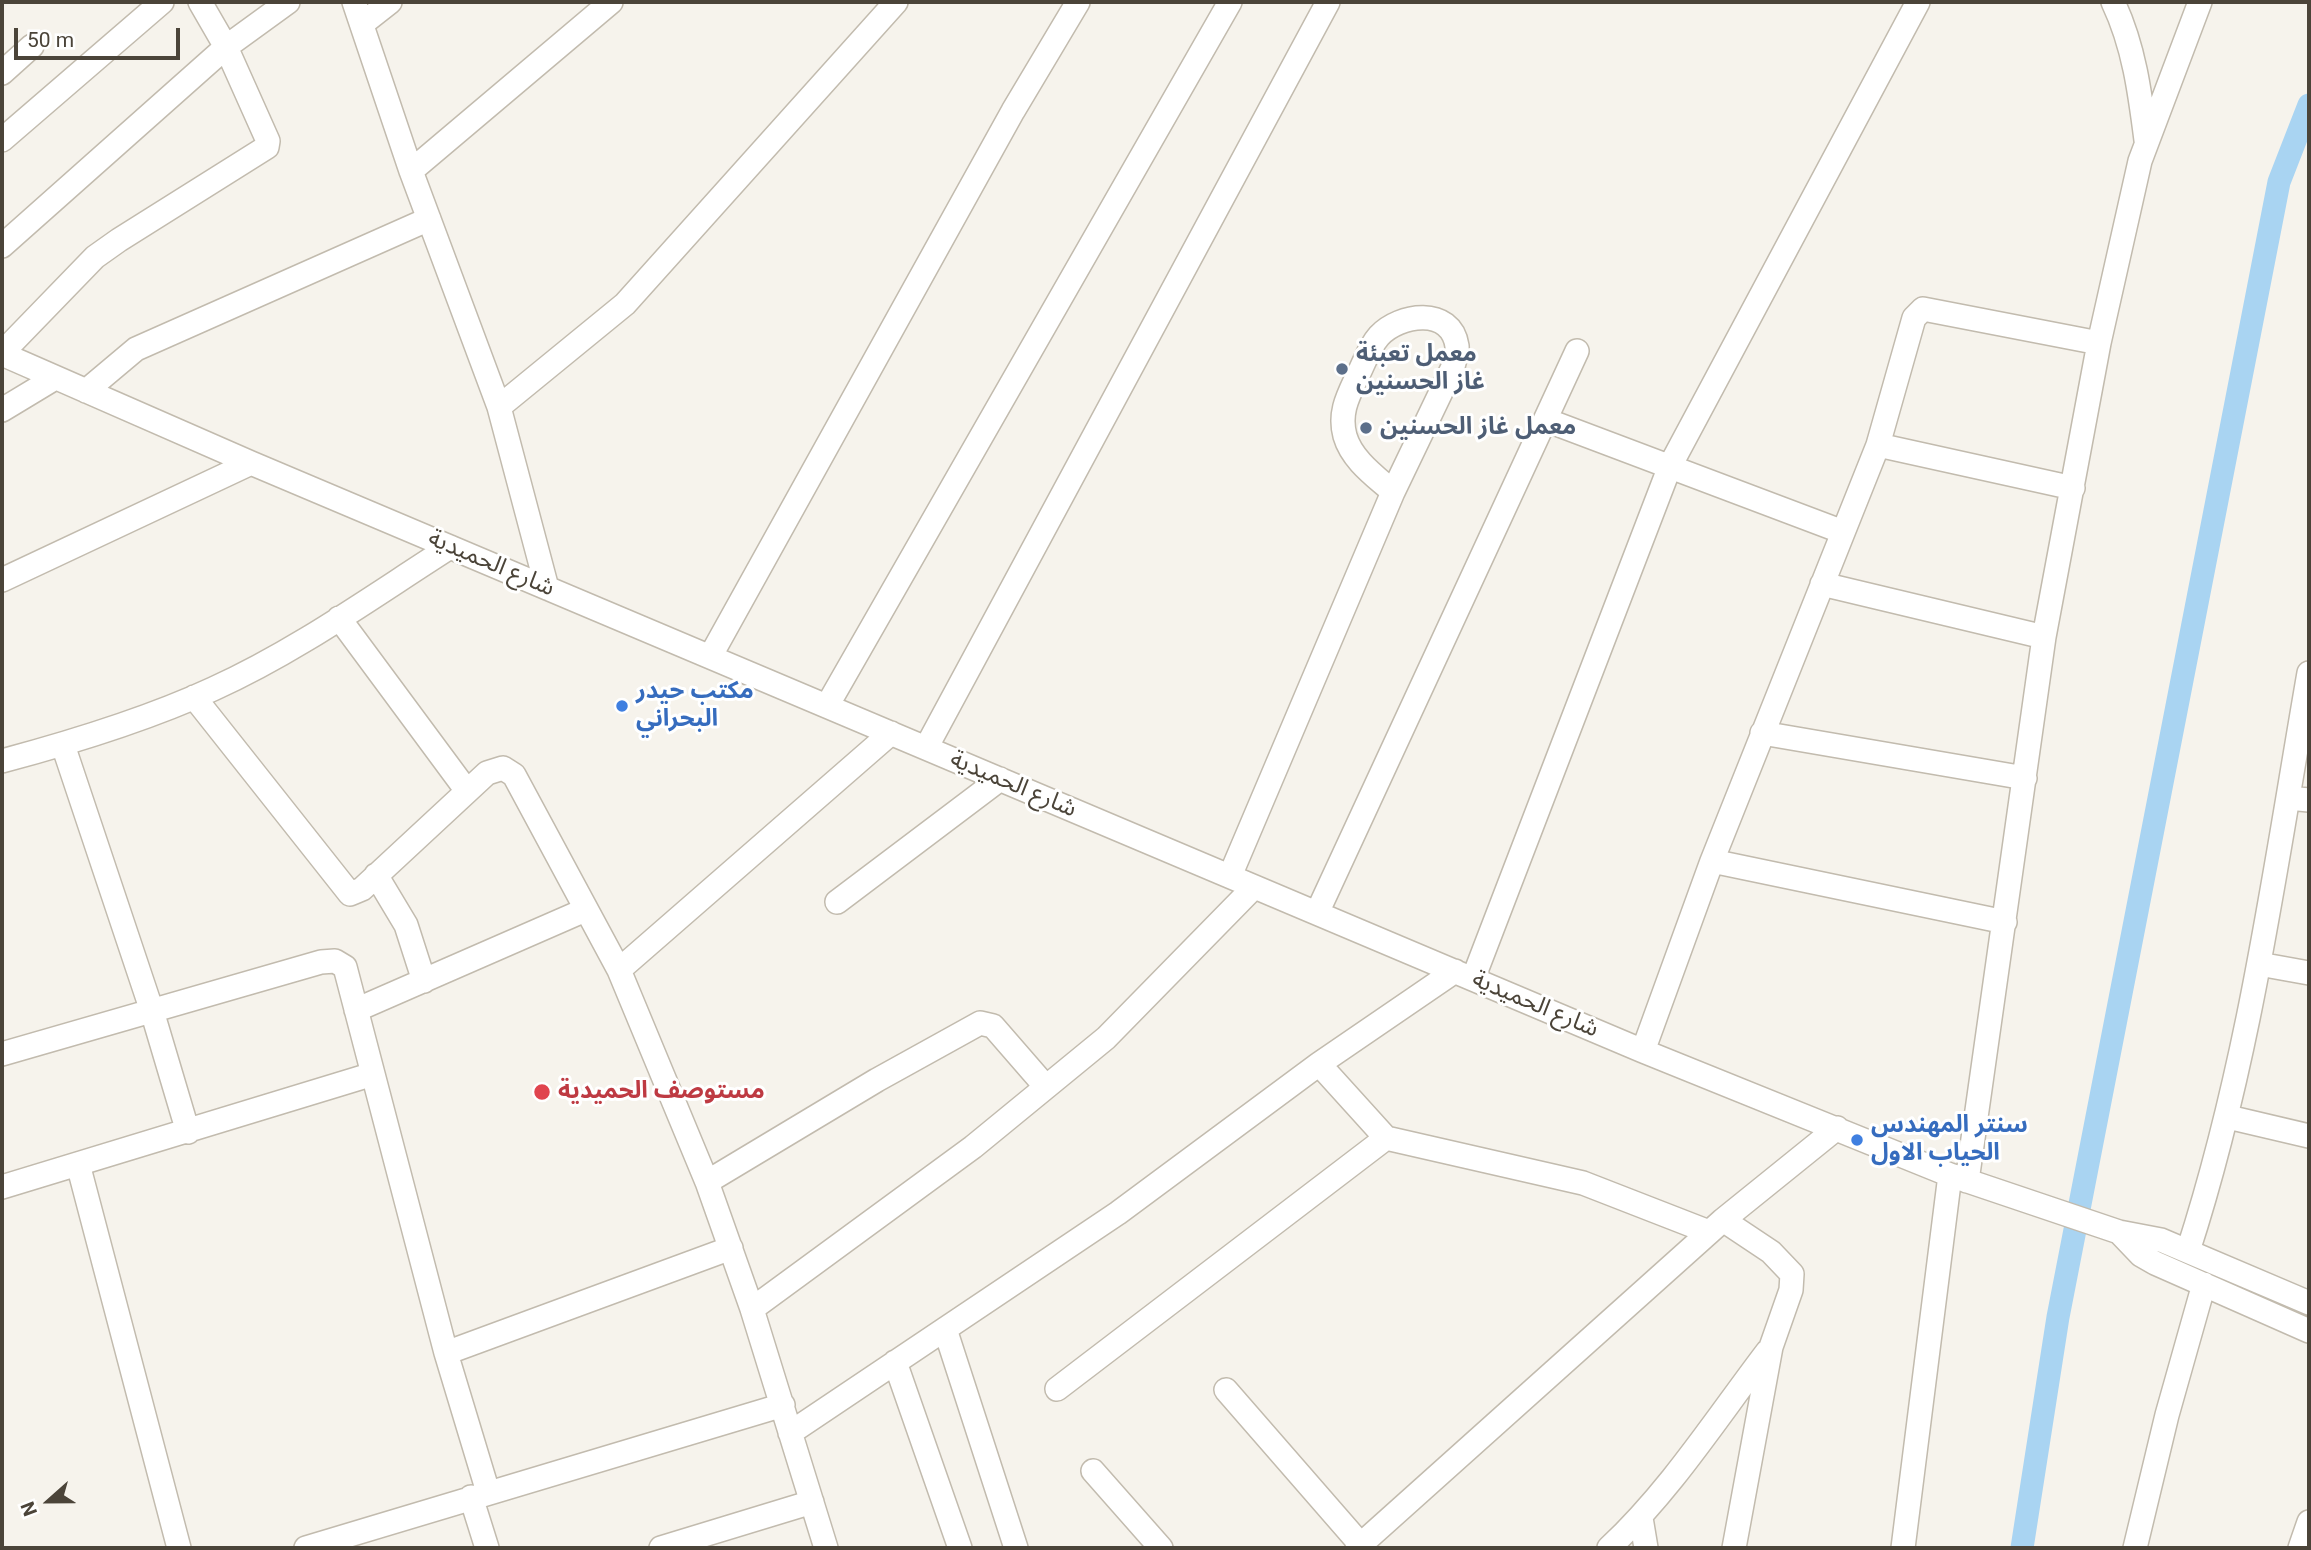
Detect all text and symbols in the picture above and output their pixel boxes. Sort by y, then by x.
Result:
scale bar [18,14,184,58]
text: 50 m [27,28,74,52]
place label: معمل تعبئة غاز الحسنين [1356,341,1485,397]
marker: معمل تعبئة غاز الحسنين [1334,361,1350,377]
place label: معمل غاز الحسنين [1380,414,1576,442]
marker: معمل غاز الحسنين [1358,420,1374,436]
street label: شارع الحميدية [424,524,558,604]
place label: مكتب حيدر البحراني [636,678,754,734]
marker: مكتب حيدر البحراني [614,698,630,714]
street label: شارع الحميدية [946,745,1080,825]
street label: شارع الحميدية [1468,965,1602,1045]
place label: مستوصف الحميدية [558,1078,765,1106]
marker: مستوصف الحميدية [532,1082,552,1102]
place label: سنتر المهندس الحياب الاول [1871,1112,2028,1168]
marker: سنتر المهندس الحياب الاول [1849,1132,1865,1148]
north arrow [14,1466,84,1536]
text: N [16,1498,42,1519]

